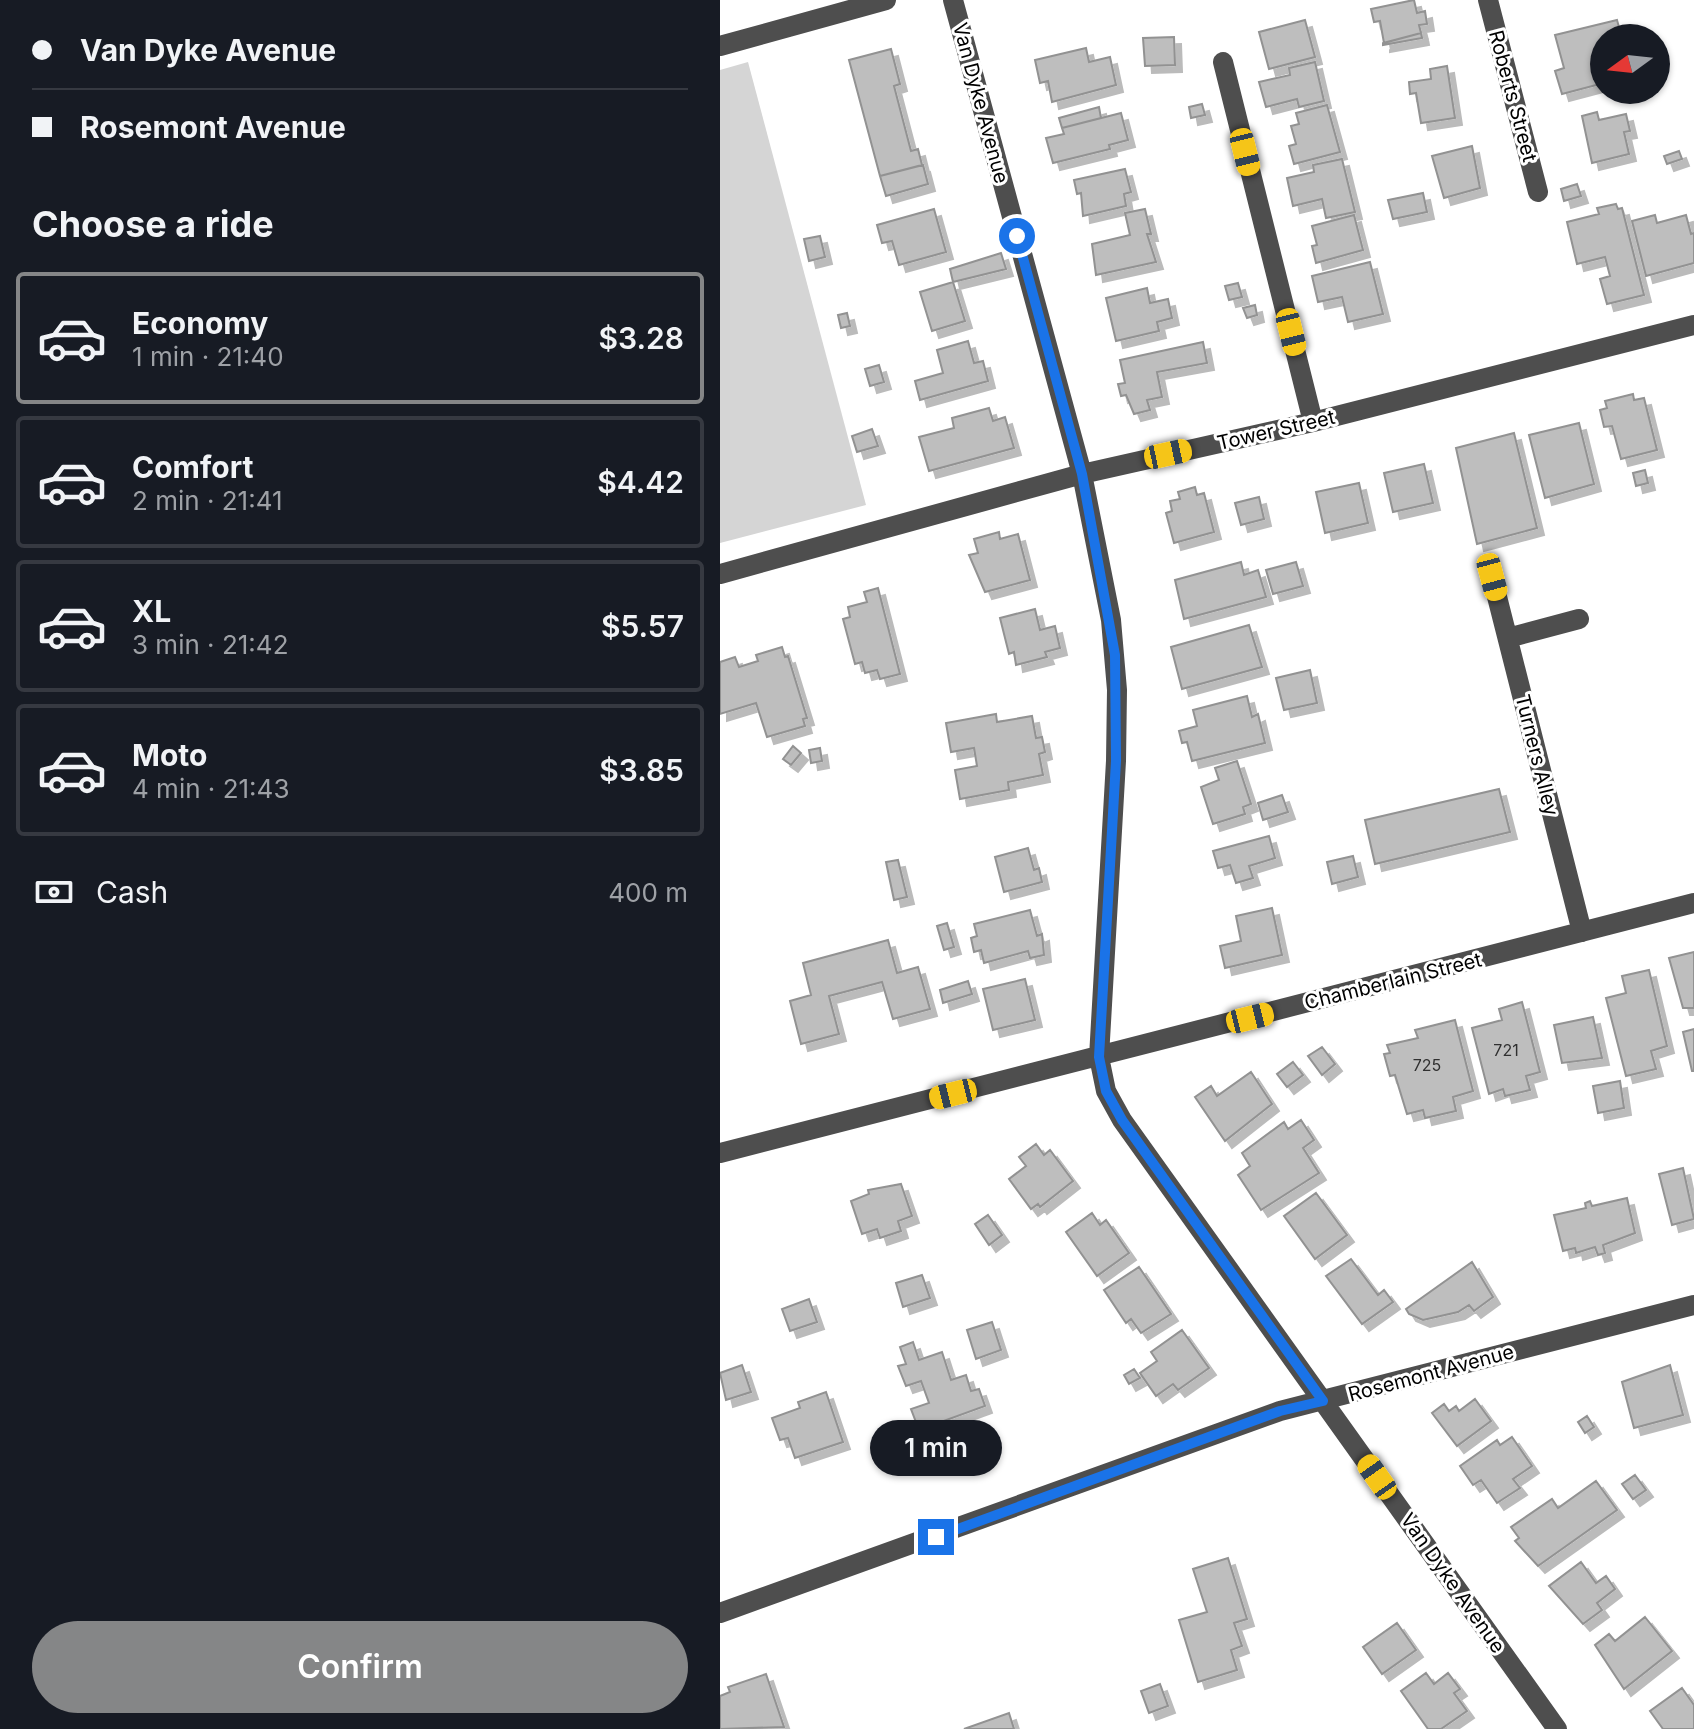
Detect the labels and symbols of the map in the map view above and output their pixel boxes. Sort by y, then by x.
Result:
street label: Van Dyke Avenue [948,20,1014,186]
north arrow [1590,24,1670,104]
street label: Roberts Street [1484,28,1542,165]
car [1228,126,1262,178]
route start [999,218,1035,254]
car [1274,306,1308,358]
street label: Tower Street [1215,405,1338,455]
car [1142,437,1194,471]
car [1474,551,1510,603]
street label: Turners Alley [1510,692,1564,818]
street label: Chamberlain Street [1302,947,1485,1015]
car [1224,1001,1276,1035]
house number: 721 [1493,1040,1519,1060]
house number: 725 [1413,1055,1441,1075]
car [927,1077,979,1111]
street label: Rosemont Avenue [1346,1339,1516,1407]
callout: 1 min [870,1421,1002,1477]
car [1353,1450,1401,1504]
street label: Van Dyke Avenue [1396,1508,1510,1658]
route end [918,1519,954,1555]

